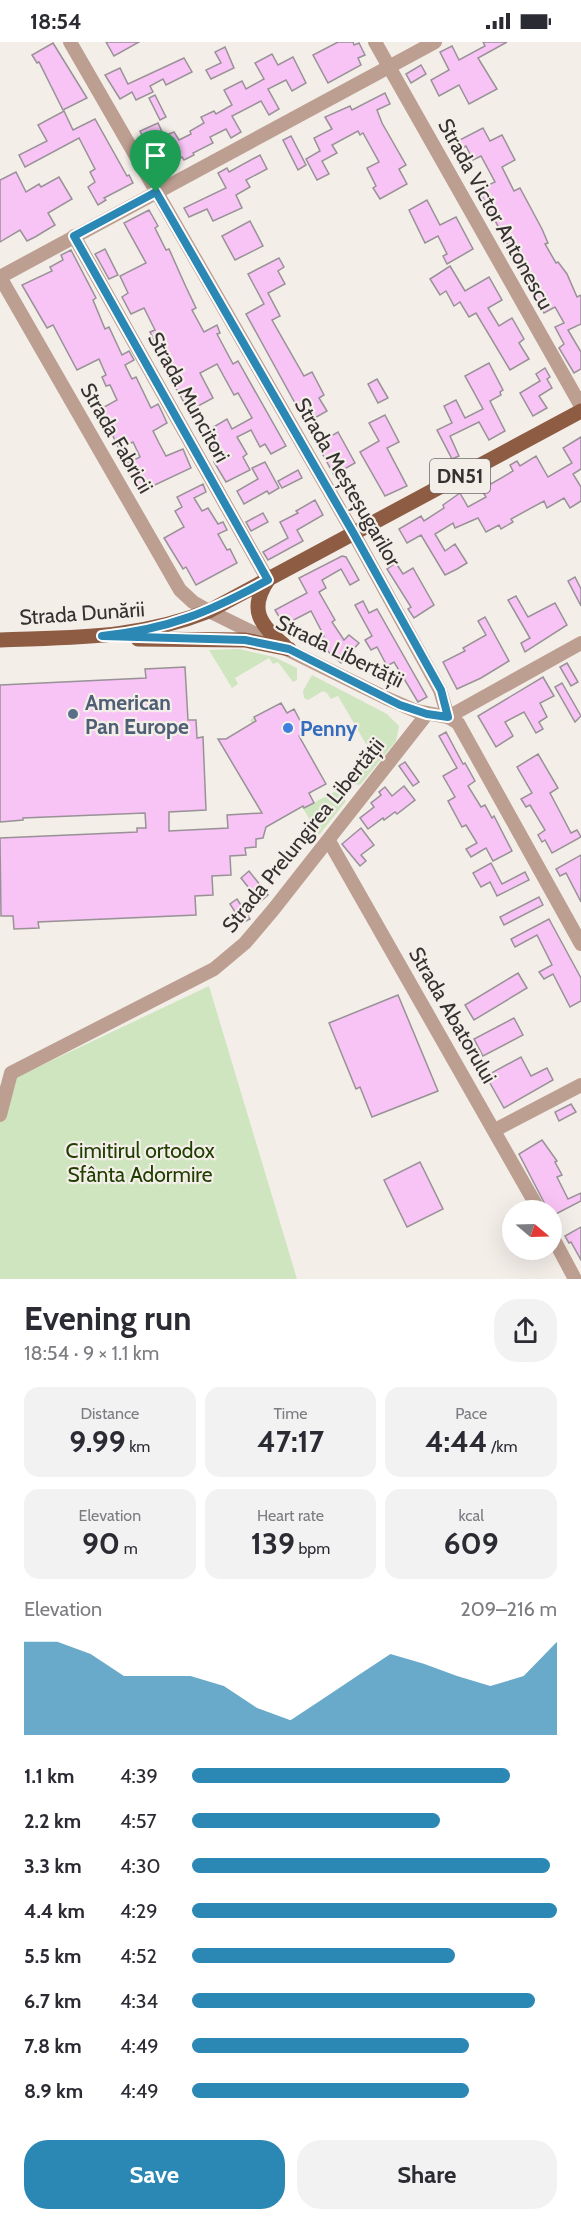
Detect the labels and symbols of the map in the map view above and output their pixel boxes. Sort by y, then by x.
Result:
street label: Strada Victor Antonescu [433,114,559,314]
pin [130,130,181,192]
street label: Strada Muncitori [143,327,235,467]
street label: Strada Fabricii [75,378,159,498]
street label: Strada Meșteșugarilor [288,393,407,572]
road number: DN51 [430,459,490,493]
street label: Strada Dunării [18,596,146,630]
street label: Strada Libertății [271,609,408,695]
place label: American Pan Europe [85,690,189,739]
marker: American Pan Europe [66,707,80,721]
place label: Penny [300,716,358,741]
marker: Penny [281,721,295,735]
street label: Strada Prelungirea Libertății [217,733,391,939]
street label: Strada Abatorului [404,942,502,1088]
park label: Cimitirul ortodox Sfânta Adormire [65,1138,215,1187]
north arrow [502,1200,562,1260]

